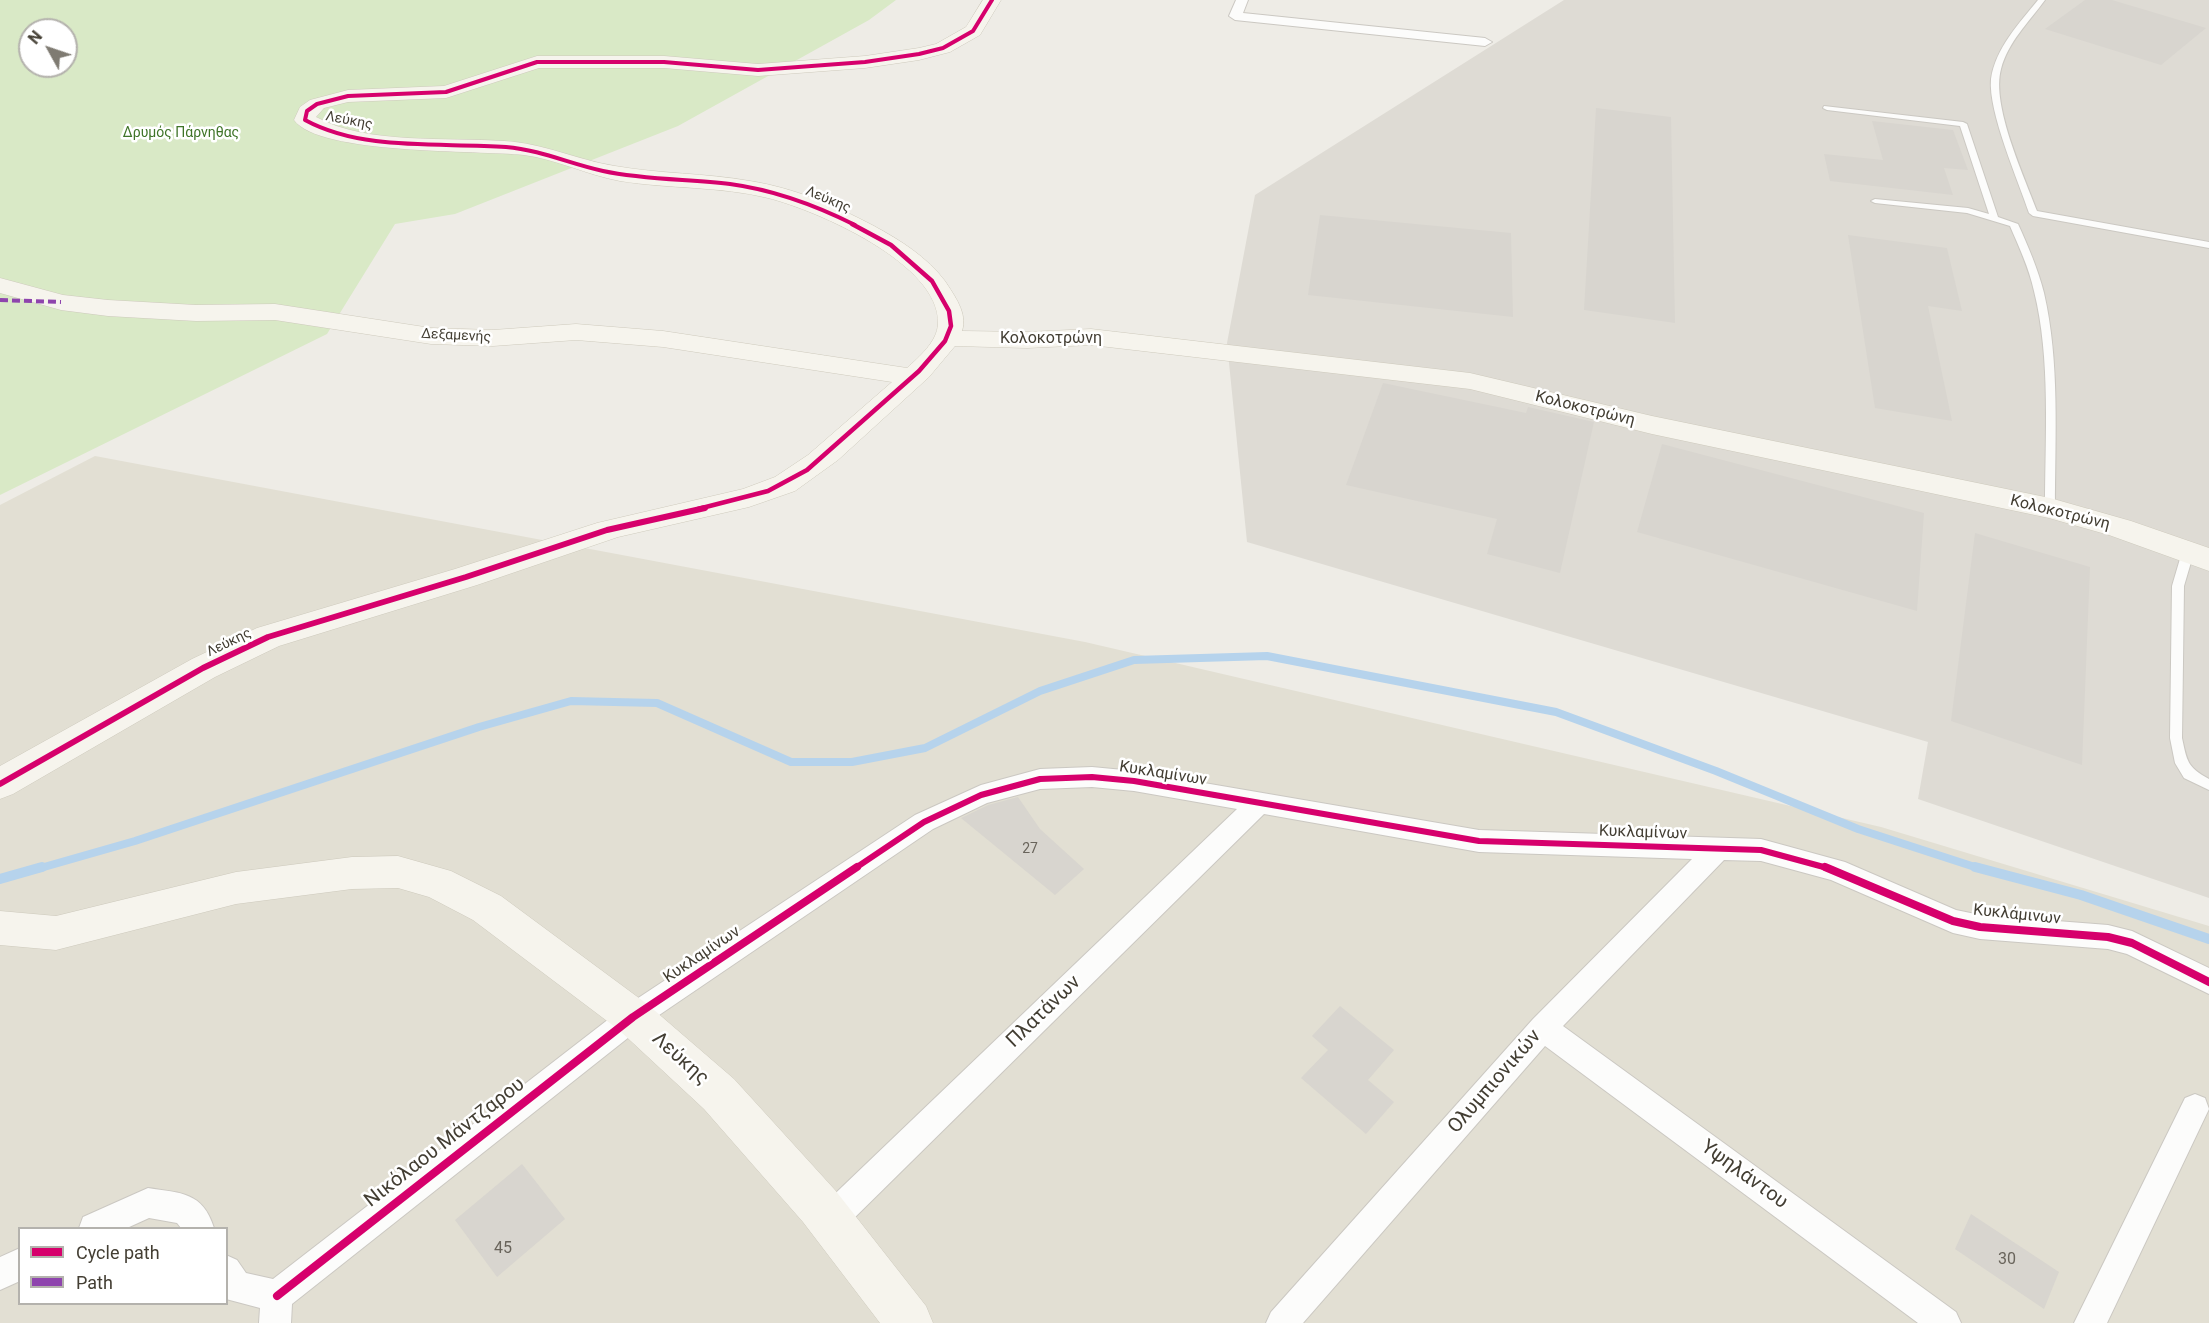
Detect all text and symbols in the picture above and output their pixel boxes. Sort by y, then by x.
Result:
north arrow [18,18,78,78]
text: N [24,27,46,48]
street label: Λεύκης [324,108,374,134]
park label: Δρυμός Πάρνηθας [123,125,239,141]
street label: Λεύκης [803,183,853,217]
street label: Δεξαμενής [421,326,491,346]
street label: Κολοκοτρώνη [1000,329,1102,349]
street label: Κολοκοτρώνη [1533,387,1637,431]
street label: Κολοκοτρώνη [2008,491,2112,535]
street label: Λεύκης [204,625,254,661]
street label: Κυκλαμίνων [1118,758,1208,790]
street label: Κυκλαμίνων [1599,822,1687,844]
house number: 27 [1022,841,1038,857]
street label: Κυκλάμινων [1972,901,2062,929]
street label: Κυκλαμίνων [660,922,744,988]
street label: Πλατάνων [1002,971,1086,1053]
street label: Ολυμπιονικών [1443,1025,1547,1139]
street label: Λεύκης [647,1027,713,1091]
street label: Νικόλαου Μάντζαρου [360,1073,530,1213]
street label: Υψηλάντου [1696,1135,1792,1215]
legend [18,1227,228,1305]
house number: 45 [494,1239,512,1259]
text: Cycle path [76,1242,160,1263]
house number: 30 [1998,1250,2016,1270]
text: Path [76,1272,113,1293]

